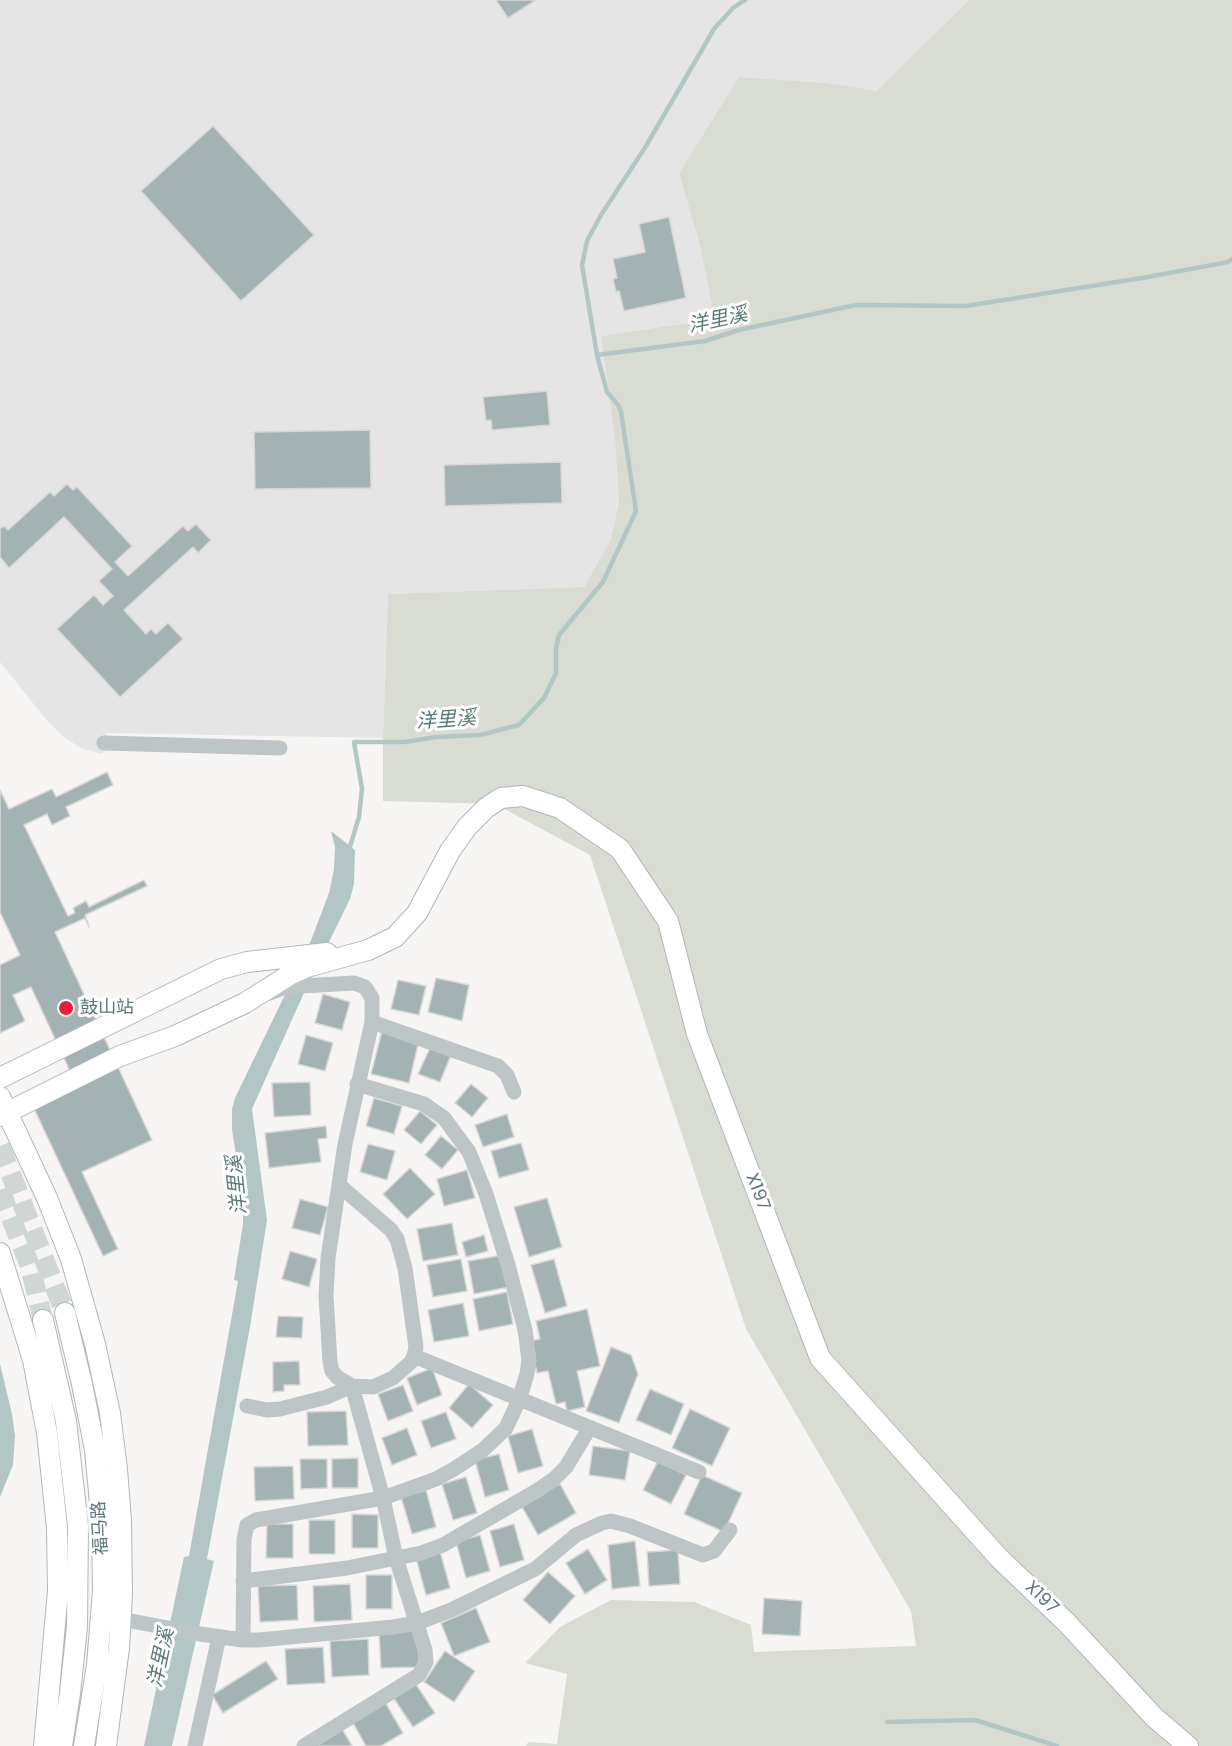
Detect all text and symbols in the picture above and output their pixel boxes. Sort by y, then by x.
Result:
water label: 洋里溪 [686,303,750,339]
water label: 洋里溪 [415,707,477,735]
place label: 鼓山站 [80,997,134,1019]
marker: 鼓山站 [57,999,75,1017]
water label: 洋里溪 [223,1154,253,1216]
street label: X197 [740,1170,774,1214]
street label: 福马路 [89,1500,113,1556]
street label: X197 [1020,1577,1062,1619]
water label: 洋里溪 [144,1626,180,1690]

